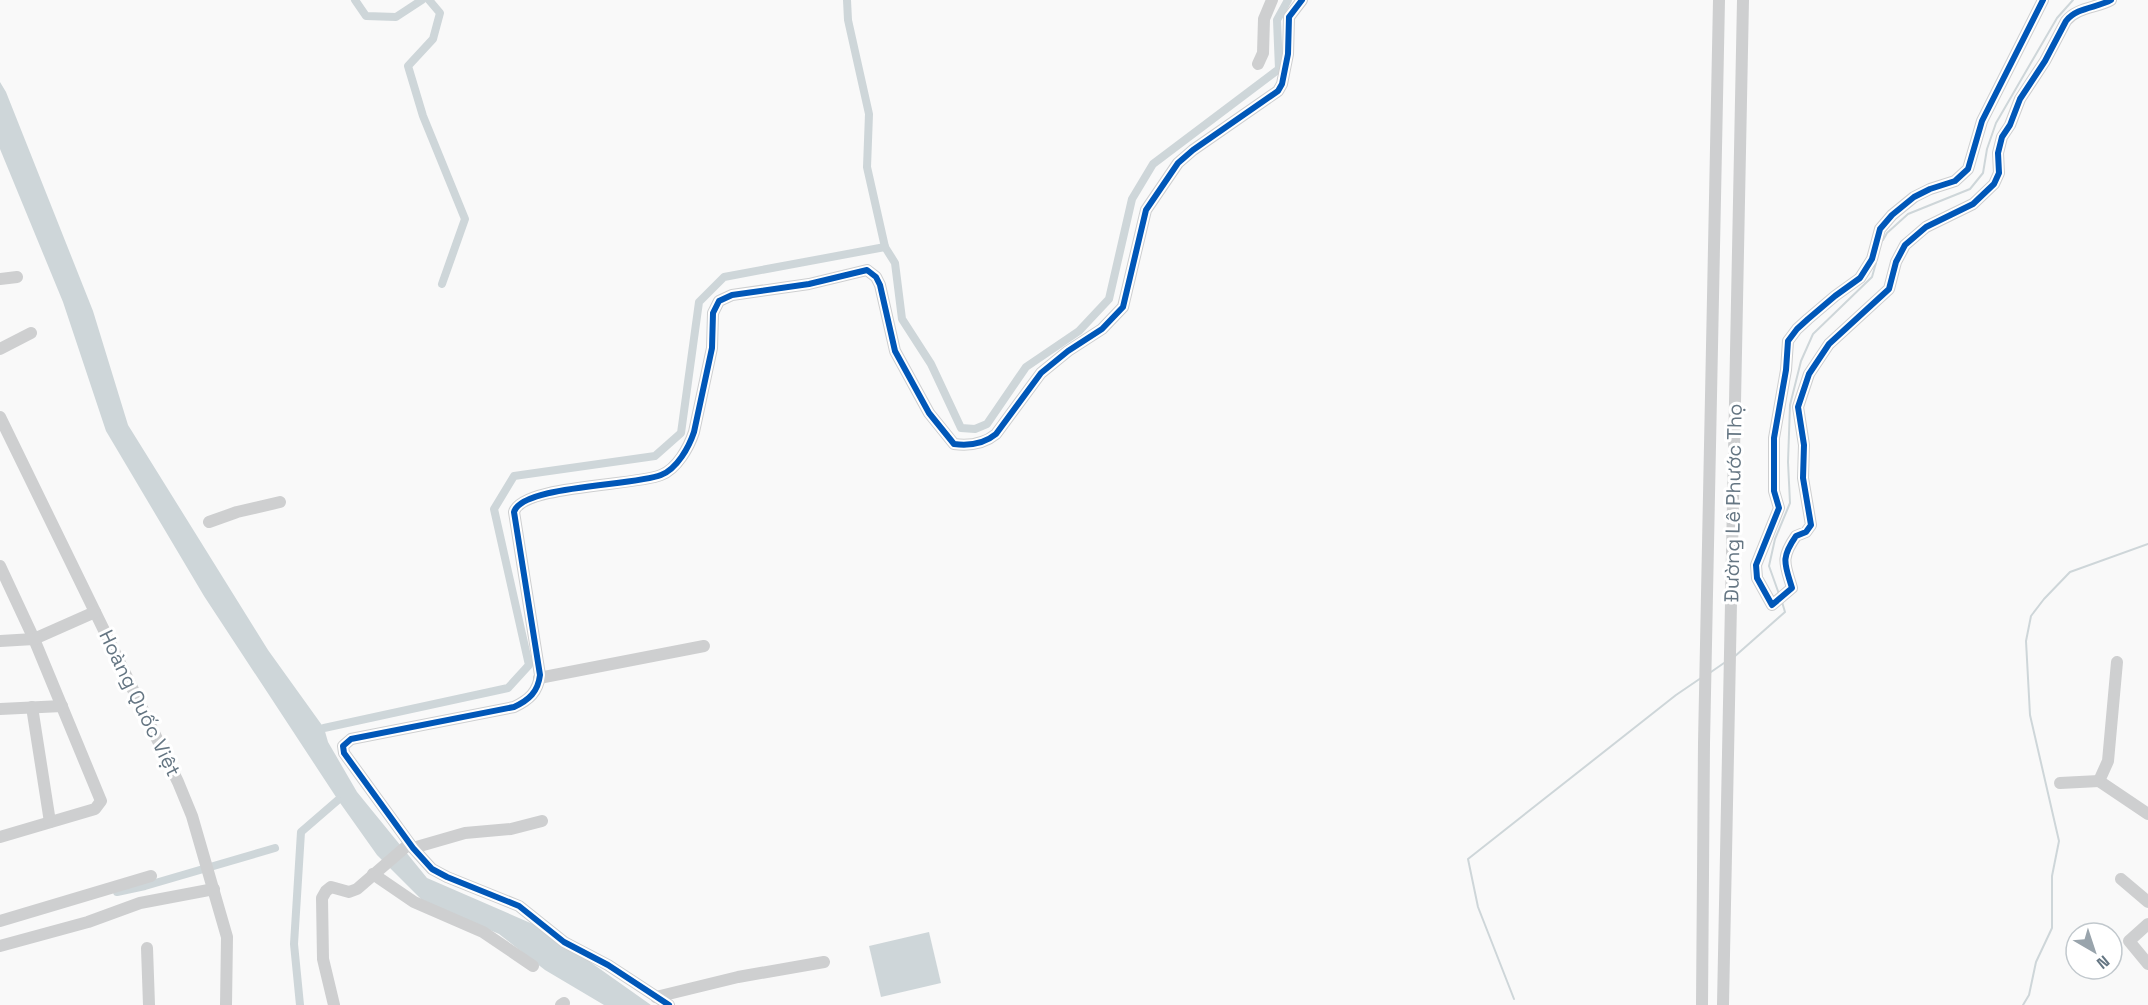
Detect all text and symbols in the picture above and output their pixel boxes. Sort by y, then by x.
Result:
street label: Đường Lê Phước Thọ [1718,403,1748,603]
street label: Hoàng Quốc Việt [93,625,187,781]
north arrow [2064,921,2124,981]
text: N [2092,951,2114,974]

